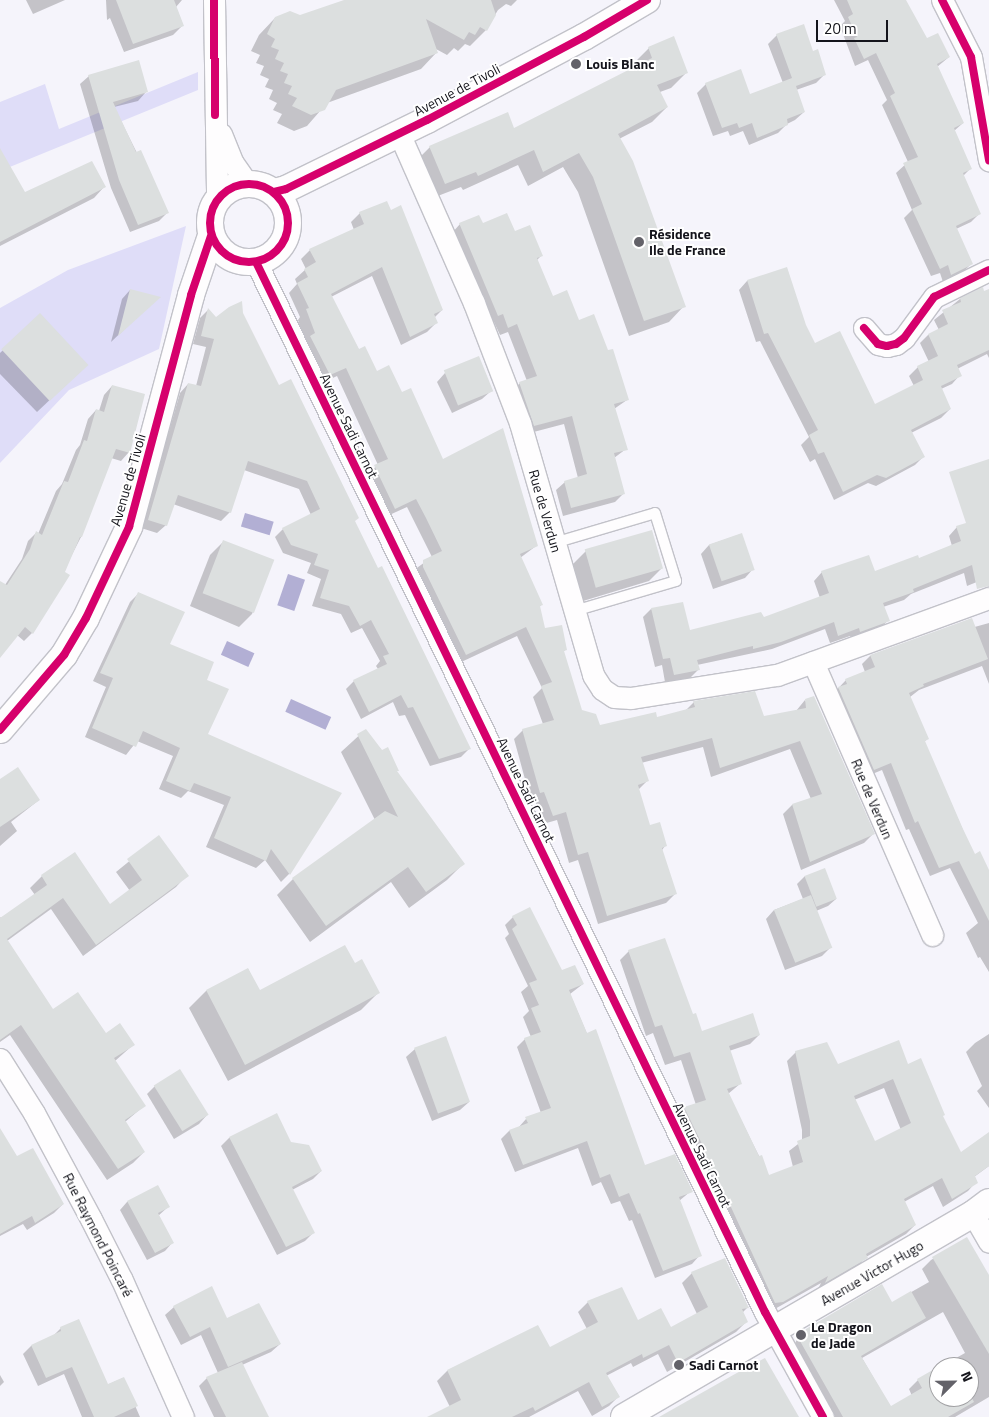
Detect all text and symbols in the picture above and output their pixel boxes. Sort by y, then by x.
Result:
scale bar [819,10,892,42]
text: 20 m [824,17,857,40]
place label: Louis Blanc [586,56,655,72]
marker: Louis Blanc [570,58,582,70]
street label: Avenue de Tivoli [411,60,503,120]
place label: Résidence Ile de France [649,226,726,258]
marker: Résidence Ile de France [633,236,645,248]
street label: Avenue Sadi Carnot [316,371,382,481]
street label: Avenue de Tivoli [107,432,149,528]
street label: Rue de Verdun [525,468,565,554]
street label: Avenue Sadi Carnot [493,735,559,845]
street label: Rue de Verdun [848,756,896,842]
street label: Avenue Sadi Carnot [669,1100,735,1210]
street label: Rue Raymond Poincaré [59,1170,137,1300]
street label: Avenue Victor Hugo [818,1237,926,1309]
place label: Le Dragon de Jade [811,1319,872,1351]
marker: Le Dragon de Jade [795,1329,807,1341]
place label: Sadi Carnot [689,1357,758,1373]
north arrow [929,1357,979,1407]
marker: Sadi Carnot [673,1359,685,1371]
text: N [956,1368,979,1385]

